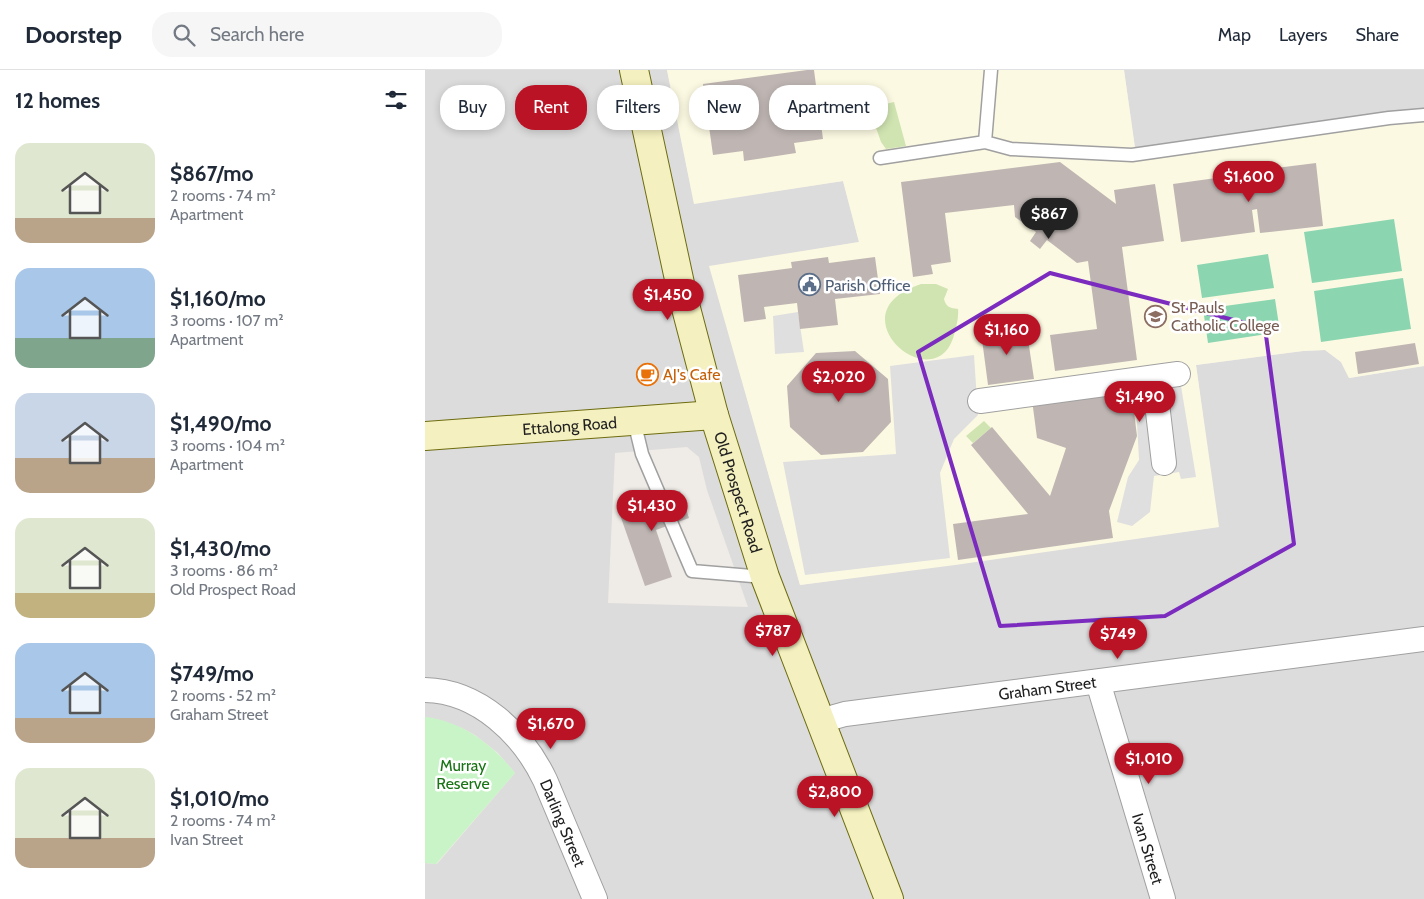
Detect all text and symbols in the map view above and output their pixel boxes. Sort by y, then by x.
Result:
search box [152,12,502,57]
text: Doorstep [25,20,122,49]
icon: search [170,21,198,49]
text: Search here [210,23,304,46]
text: Map [1218,24,1251,46]
text: Layers [1279,24,1328,46]
text: Share [1356,24,1399,46]
chip: Buy [440,85,505,130]
chip: Rent [515,85,587,130]
chip: Filters [597,85,679,130]
chip: New [689,85,759,130]
chip: Apartment [769,85,888,130]
icon: filters [382,86,410,114]
text: 12 homes [15,88,100,113]
pin: $1,600 [1208,160,1290,203]
text: $867/mo [170,161,253,186]
icon: home [55,163,115,223]
text: $1,600 [1224,167,1274,186]
text: 2 rooms · 74 m² [170,186,276,205]
pin: $867 [1019,198,1079,240]
text: $867 [1031,204,1067,223]
text: Apartment [170,205,243,224]
public building icon: Parish Office [797,273,821,297]
place label: Parish Office [825,276,911,295]
pin: $1,450 [627,278,709,321]
text: $1,450 [644,285,692,304]
text: $1,160/mo [170,286,266,311]
icon: home [55,288,115,348]
place label: St Pauls Catholic College [1171,298,1280,335]
school or university icon: St Pauls Catholic College [1143,304,1167,328]
text: 3 rooms · 107 m² [170,311,284,330]
pin: $1,160 [966,314,1048,356]
text: $1,160 [985,320,1029,339]
text: Apartment [170,330,243,349]
pin: $2,020 [798,360,880,403]
cafe icon: AJ's Cafe [635,362,659,386]
place label: AJ's Cafe [663,365,721,384]
text: $2,020 [813,367,865,386]
pin: $1,490 [1099,380,1181,423]
text: $1,490 [1115,387,1165,406]
text: $1,490/mo [170,411,271,436]
icon: home [55,413,115,473]
street label: Ettalong Road [522,413,618,438]
street label: Old Prospect Road [710,429,766,555]
text: 3 rooms · 104 m² [170,436,285,455]
text: Apartment [170,455,243,474]
pin: $1,430 [611,490,693,532]
text: $1,430 [628,496,676,515]
text: $1,430/mo [170,536,271,561]
icon: home [55,538,115,598]
text: 3 rooms · 86 m² [170,561,278,580]
text: Old Prospect Road [170,580,296,599]
pin: $787 [743,614,803,657]
pin: $749 [1088,618,1148,660]
text: $787 [755,621,791,640]
text: $749 [1100,624,1136,643]
text: $749/mo [170,661,254,686]
icon: home [55,663,115,723]
street label: Graham Street [997,672,1098,704]
text: 2 rooms · 52 m² [170,686,276,705]
text: Graham Street [170,705,268,724]
pin: $1,670 [510,708,592,750]
text: $1,670 [527,714,575,733]
pin: $1,010 [1108,742,1190,785]
text: $1,010 [1125,749,1173,768]
park label: Murray Reserve [436,756,490,793]
street label: Darling Street [536,776,590,870]
pin: $2,800 [794,776,876,818]
text: $2,800 [808,782,862,801]
text: $1,010/mo [170,786,269,811]
icon: home [55,788,115,848]
text: 2 rooms · 74 m² [170,811,276,830]
street label: Ivan Street [1128,811,1168,887]
text: Ivan Street [170,830,243,849]

